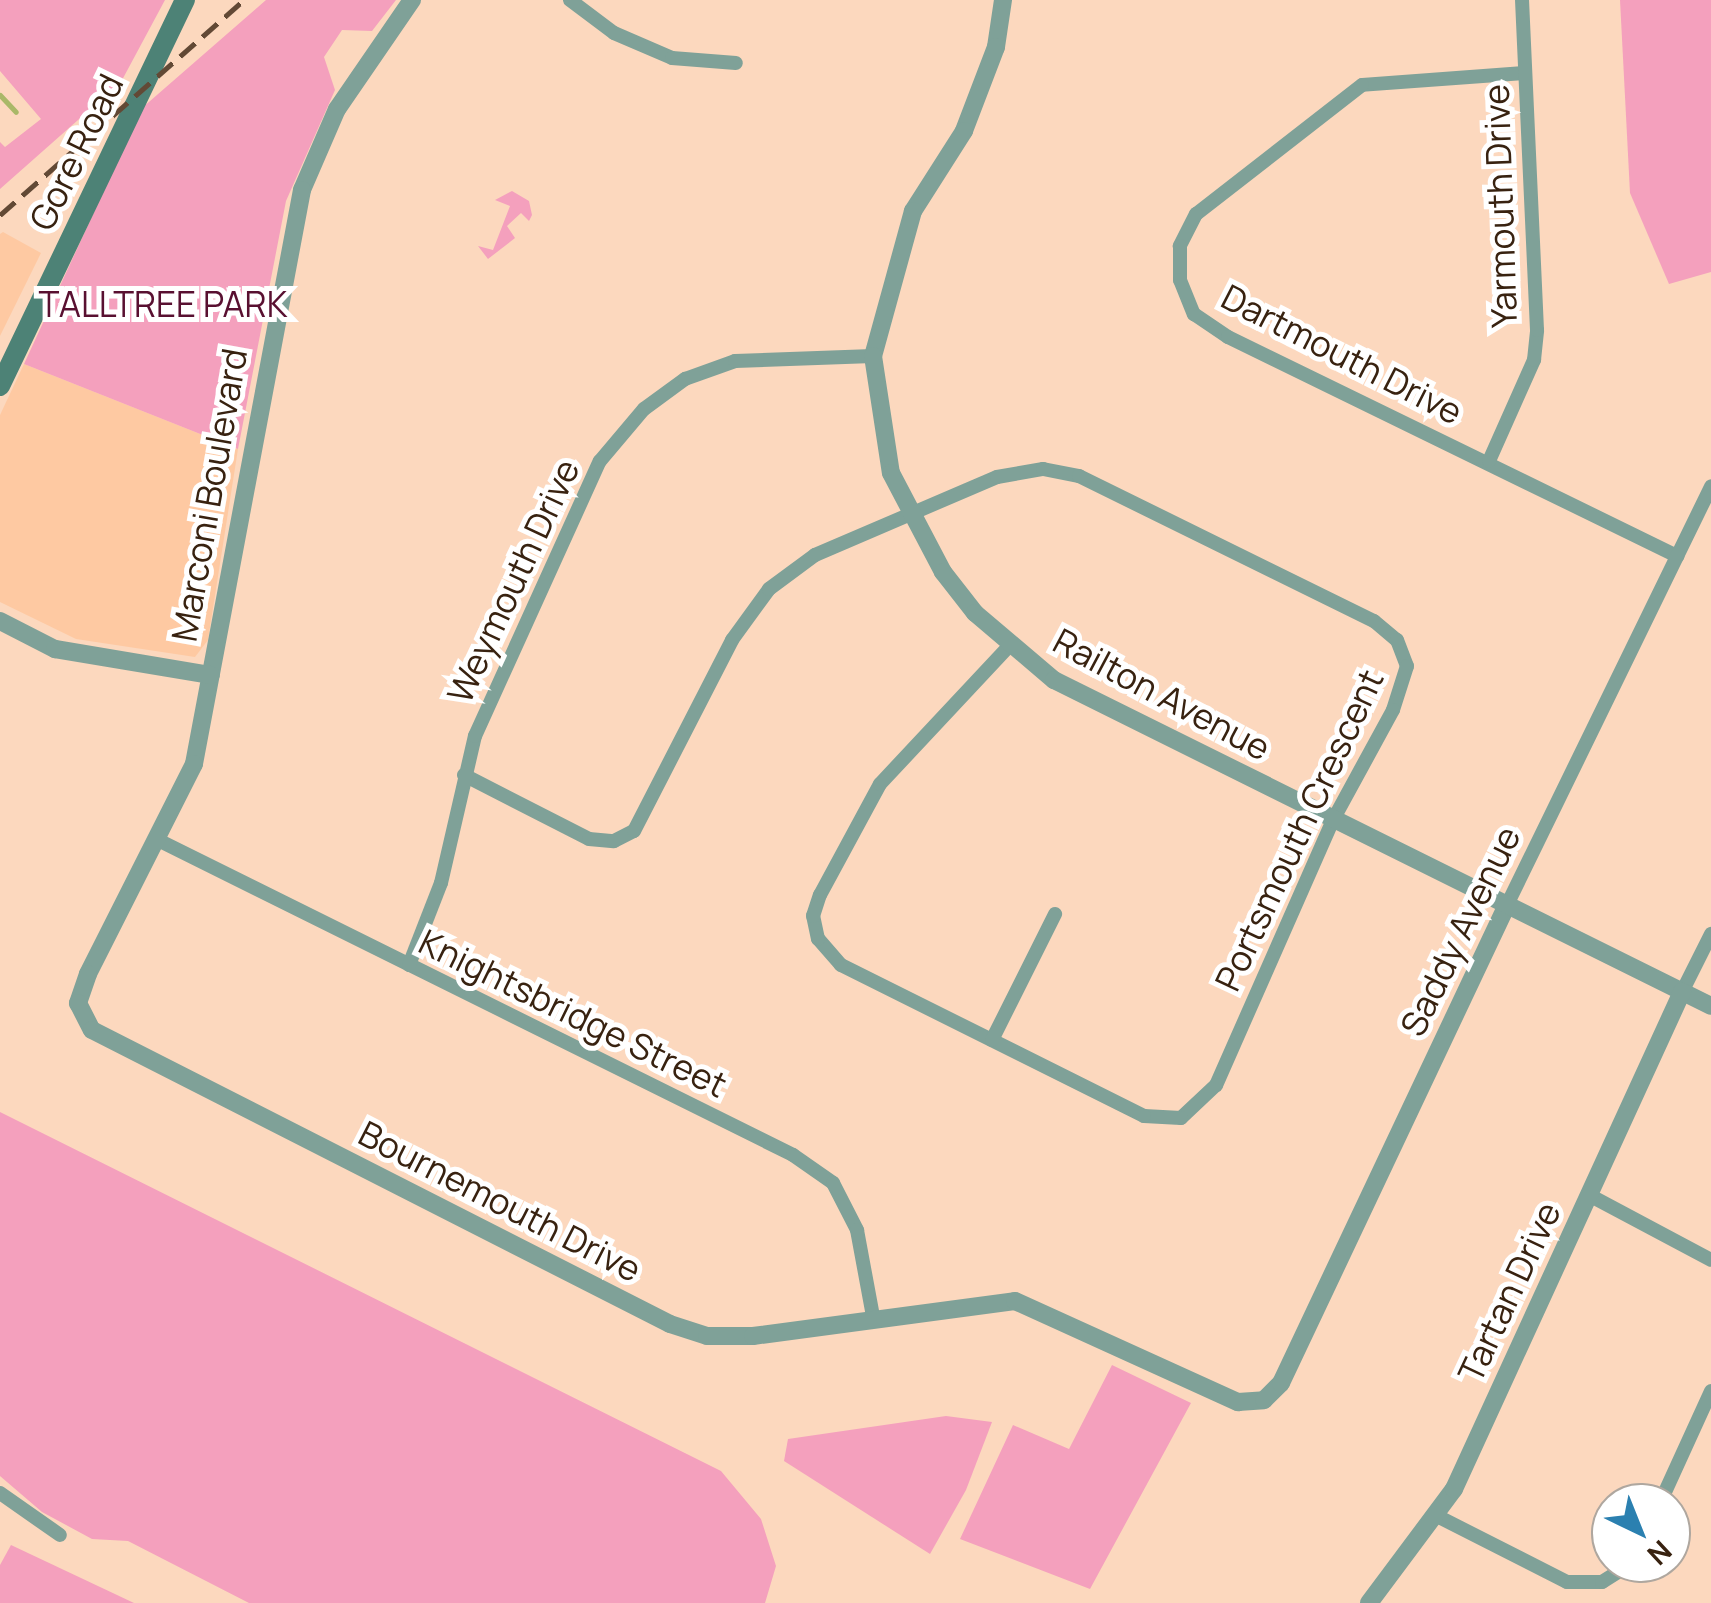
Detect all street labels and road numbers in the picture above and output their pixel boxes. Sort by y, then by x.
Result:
street label: Gore Road [20,67,132,237]
street label: Yarmouth Drive [1475,84,1525,328]
street label: Dartmouth Drive [1215,275,1469,433]
street label: Marconi Boulevard [163,345,255,645]
street label: Weymouth Drive [438,453,588,709]
street label: Railton Avenue [1046,619,1278,769]
street label: Portsmouth Crescent [1206,663,1392,997]
street label: Saddy Avenue [1391,819,1529,1043]
street label: Knightsbridge Street [412,920,734,1106]
street label: Bournemouth Drive [352,1112,648,1290]
street label: Tartan Drive [1449,1195,1569,1389]

